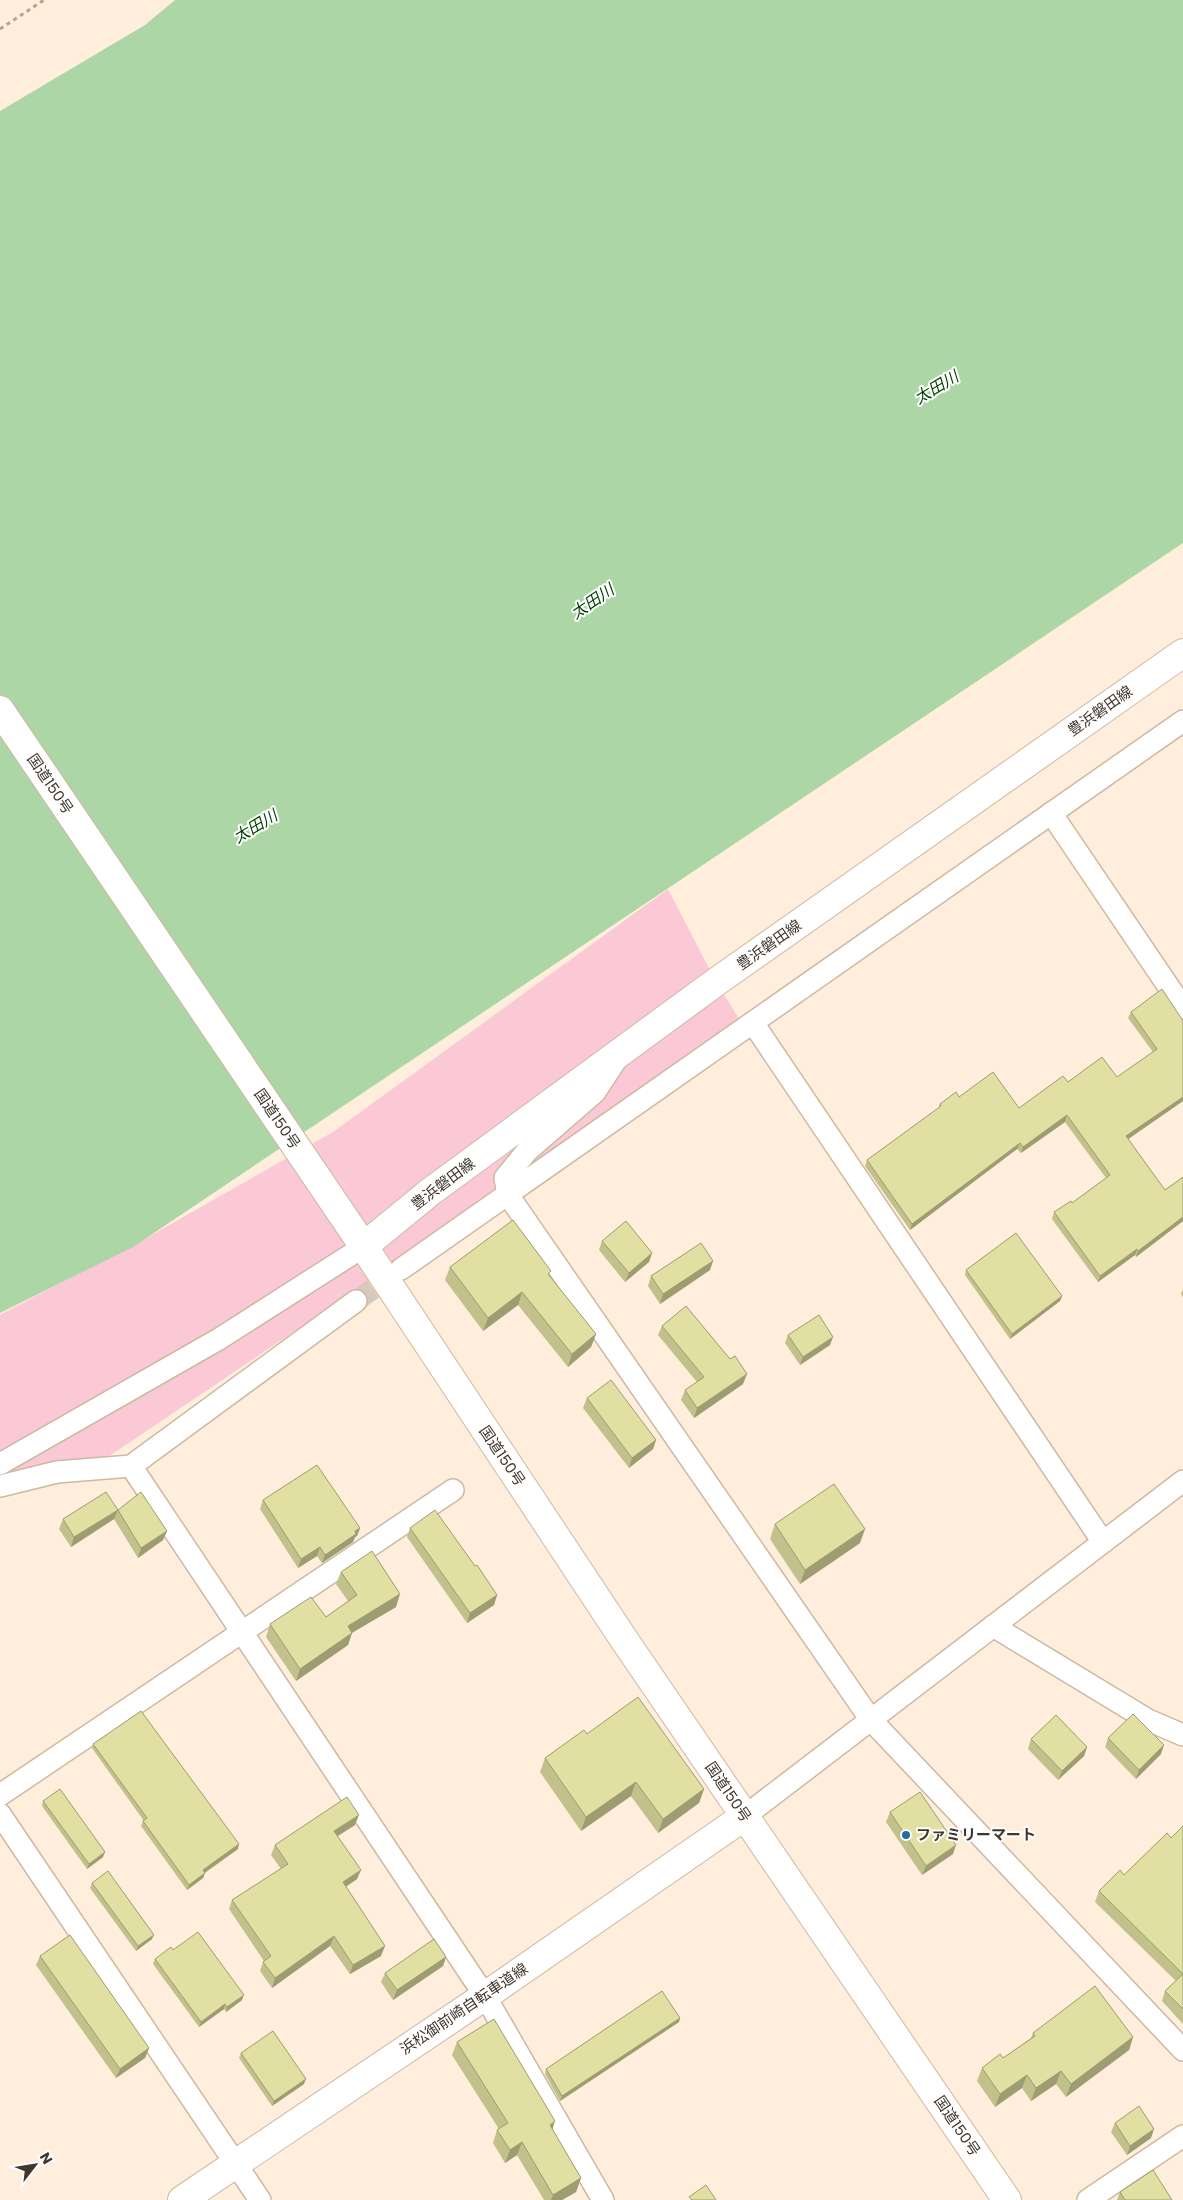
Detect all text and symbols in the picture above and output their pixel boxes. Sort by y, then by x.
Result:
water label: 太田川 [910,364,964,410]
water label: 太田川 [566,577,620,624]
street label: 豊浜磐田線 [1063,680,1136,741]
street label: 国道150号 [23,749,78,818]
water label: 太田川 [229,803,283,849]
street label: 豊浜磐田線 [732,914,805,975]
street label: 国道150号 [250,1084,305,1153]
street label: 豊浜磐田線 [406,1153,479,1215]
street label: 国道150号 [475,1421,530,1490]
street label: 国道150号 [701,1757,756,1826]
place label: ファミリーマート [916,1824,1036,1845]
marker: ファミリーマート [900,1829,912,1841]
street label: 浜松御前崎自転車道線 [396,1958,532,2059]
street label: 国道150号 [930,2091,985,2160]
north arrow [10,2140,60,2190]
text: N [35,2149,57,2168]

